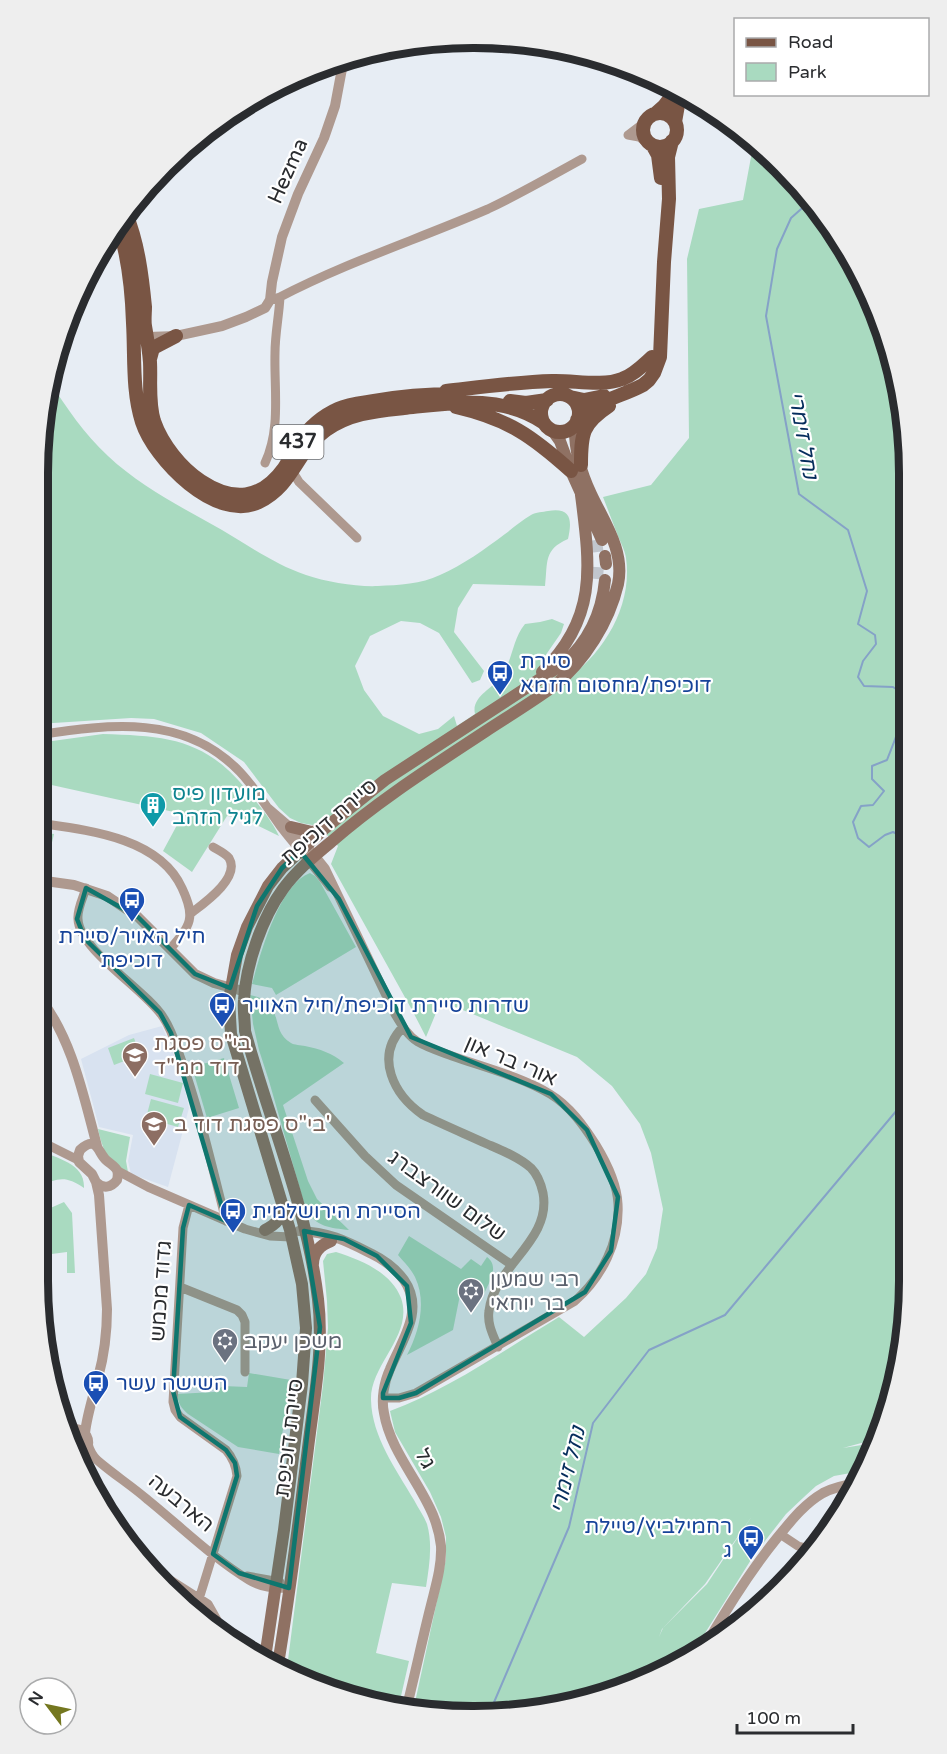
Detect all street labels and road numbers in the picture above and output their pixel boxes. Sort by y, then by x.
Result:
street label: Hezma [263,134,313,208]
road number: 437 [272,425,324,459]
street label: סיירת דוכיפת [276,773,382,871]
street label: אורי בר און [461,1030,561,1092]
street label: שלום שוורצברג [383,1145,511,1247]
street label: גדוד מכמש [145,1239,177,1343]
street label: סיירת דוכיפת [269,1377,309,1499]
street label: גל [409,1444,441,1474]
street label: הארבעה [143,1468,219,1538]

